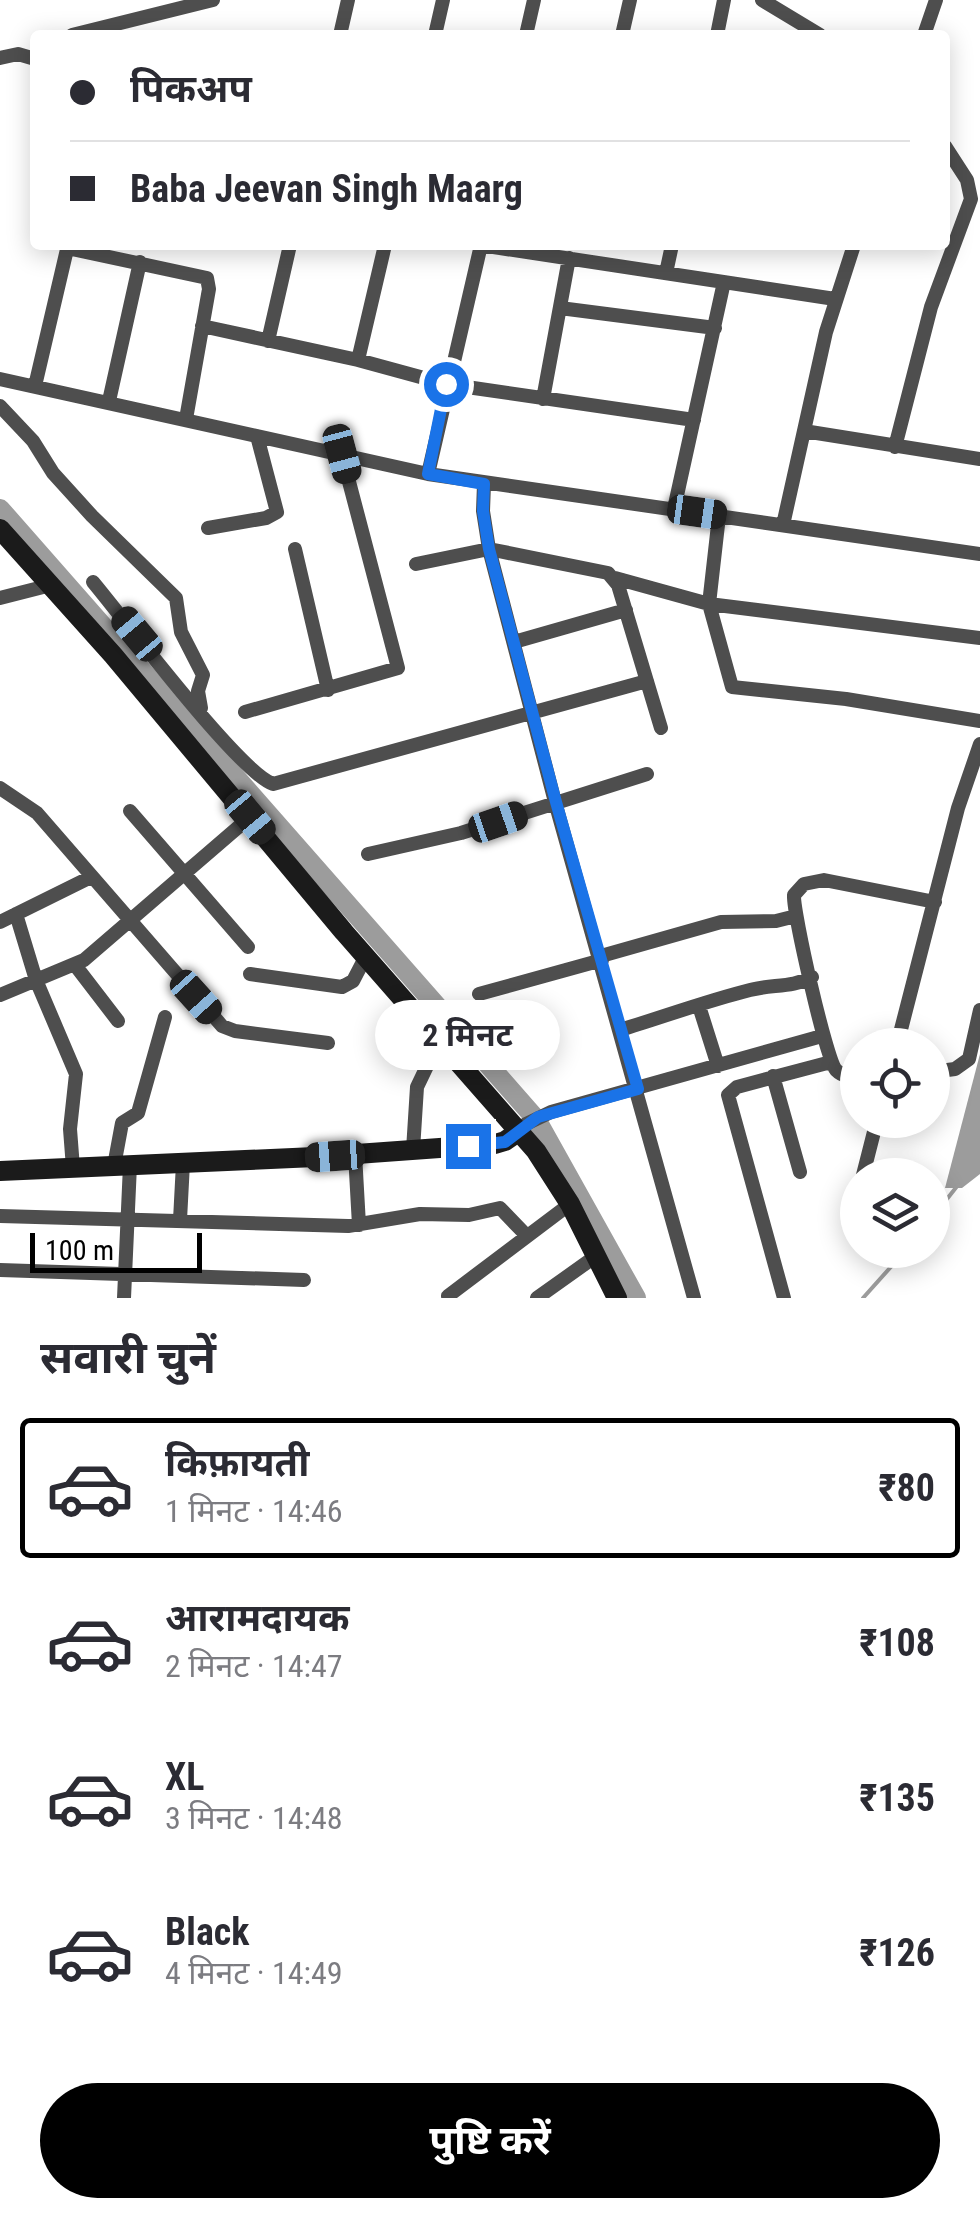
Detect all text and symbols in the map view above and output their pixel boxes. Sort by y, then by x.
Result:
text: पिकअप [130,67,252,111]
text: Baba Jeevan Singh Maarg [130,167,523,211]
route start [424,362,469,407]
car [320,421,364,487]
car [665,493,729,531]
car [106,601,168,667]
car [219,784,281,850]
car [465,798,531,846]
car [165,965,227,1029]
callout: 2 मिनट [376,1001,560,1071]
text: 2 मिनट [422,1016,513,1054]
map controls [840,1028,950,1268]
button: locate [840,1028,950,1138]
route end [446,1124,491,1169]
car [304,1139,366,1173]
button: layers [840,1158,950,1268]
scale bar [30,1228,202,1272]
text: 100 m [45,1234,114,1267]
text: सवारी चुनें [40,1331,216,1384]
text: किफ़ायती [165,1441,309,1485]
icon: car [45,1443,135,1533]
text: ₹80 [879,1466,935,1510]
text: 1 मिनट · 14:46 [165,1492,343,1530]
text: आरामदायक [165,1596,349,1640]
icon: car [45,1598,135,1688]
text: ₹108 [859,1621,935,1665]
text: 2 मिनट · 14:47 [165,1647,343,1685]
icon: car [45,1753,135,1843]
text: XL [165,1755,204,1799]
text: ₹135 [859,1776,935,1820]
text: 3 मिनट · 14:48 [165,1799,343,1837]
icon: car [45,1908,135,1998]
text: Black [165,1910,249,1954]
text: ₹126 [859,1931,935,1975]
text: 4 मिनट · 14:49 [165,1954,343,1992]
button: पुष्टि करें [40,2083,940,2198]

